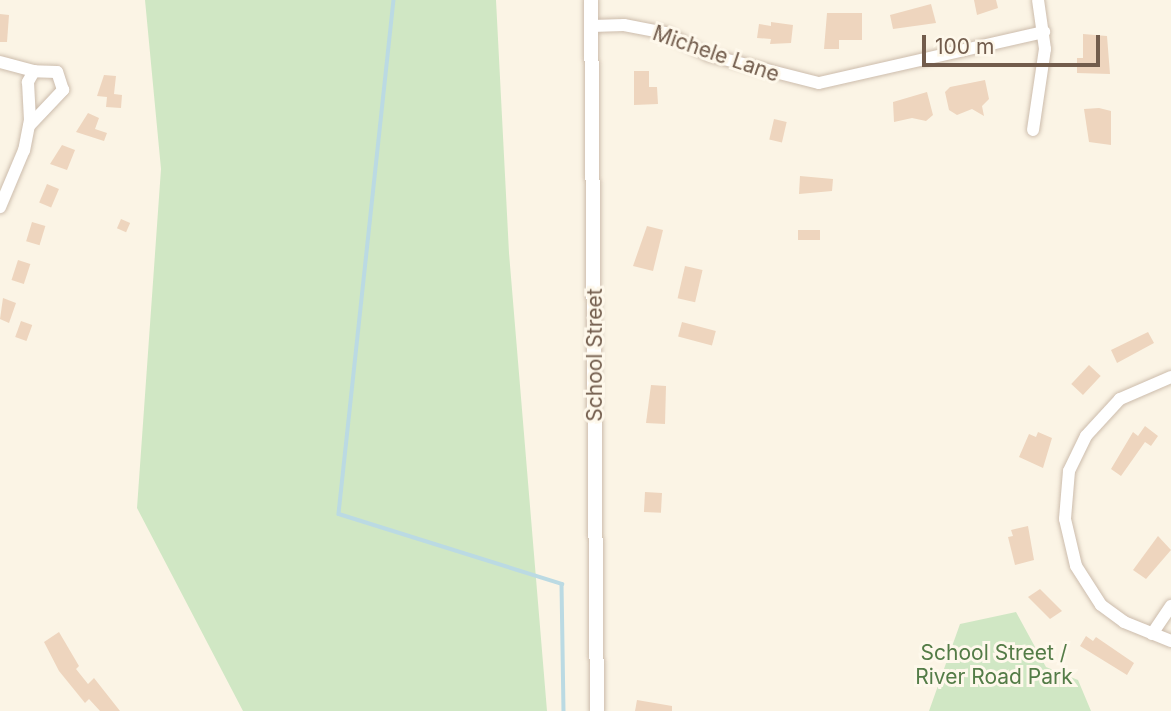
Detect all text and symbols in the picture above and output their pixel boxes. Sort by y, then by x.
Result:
street label: Michele Lane [649,21,783,87]
scale bar [926,21,1104,65]
text: 100 m [935,34,994,59]
street label: School Street [582,288,608,422]
park label: School Street / River Road Park [915,640,1073,690]

